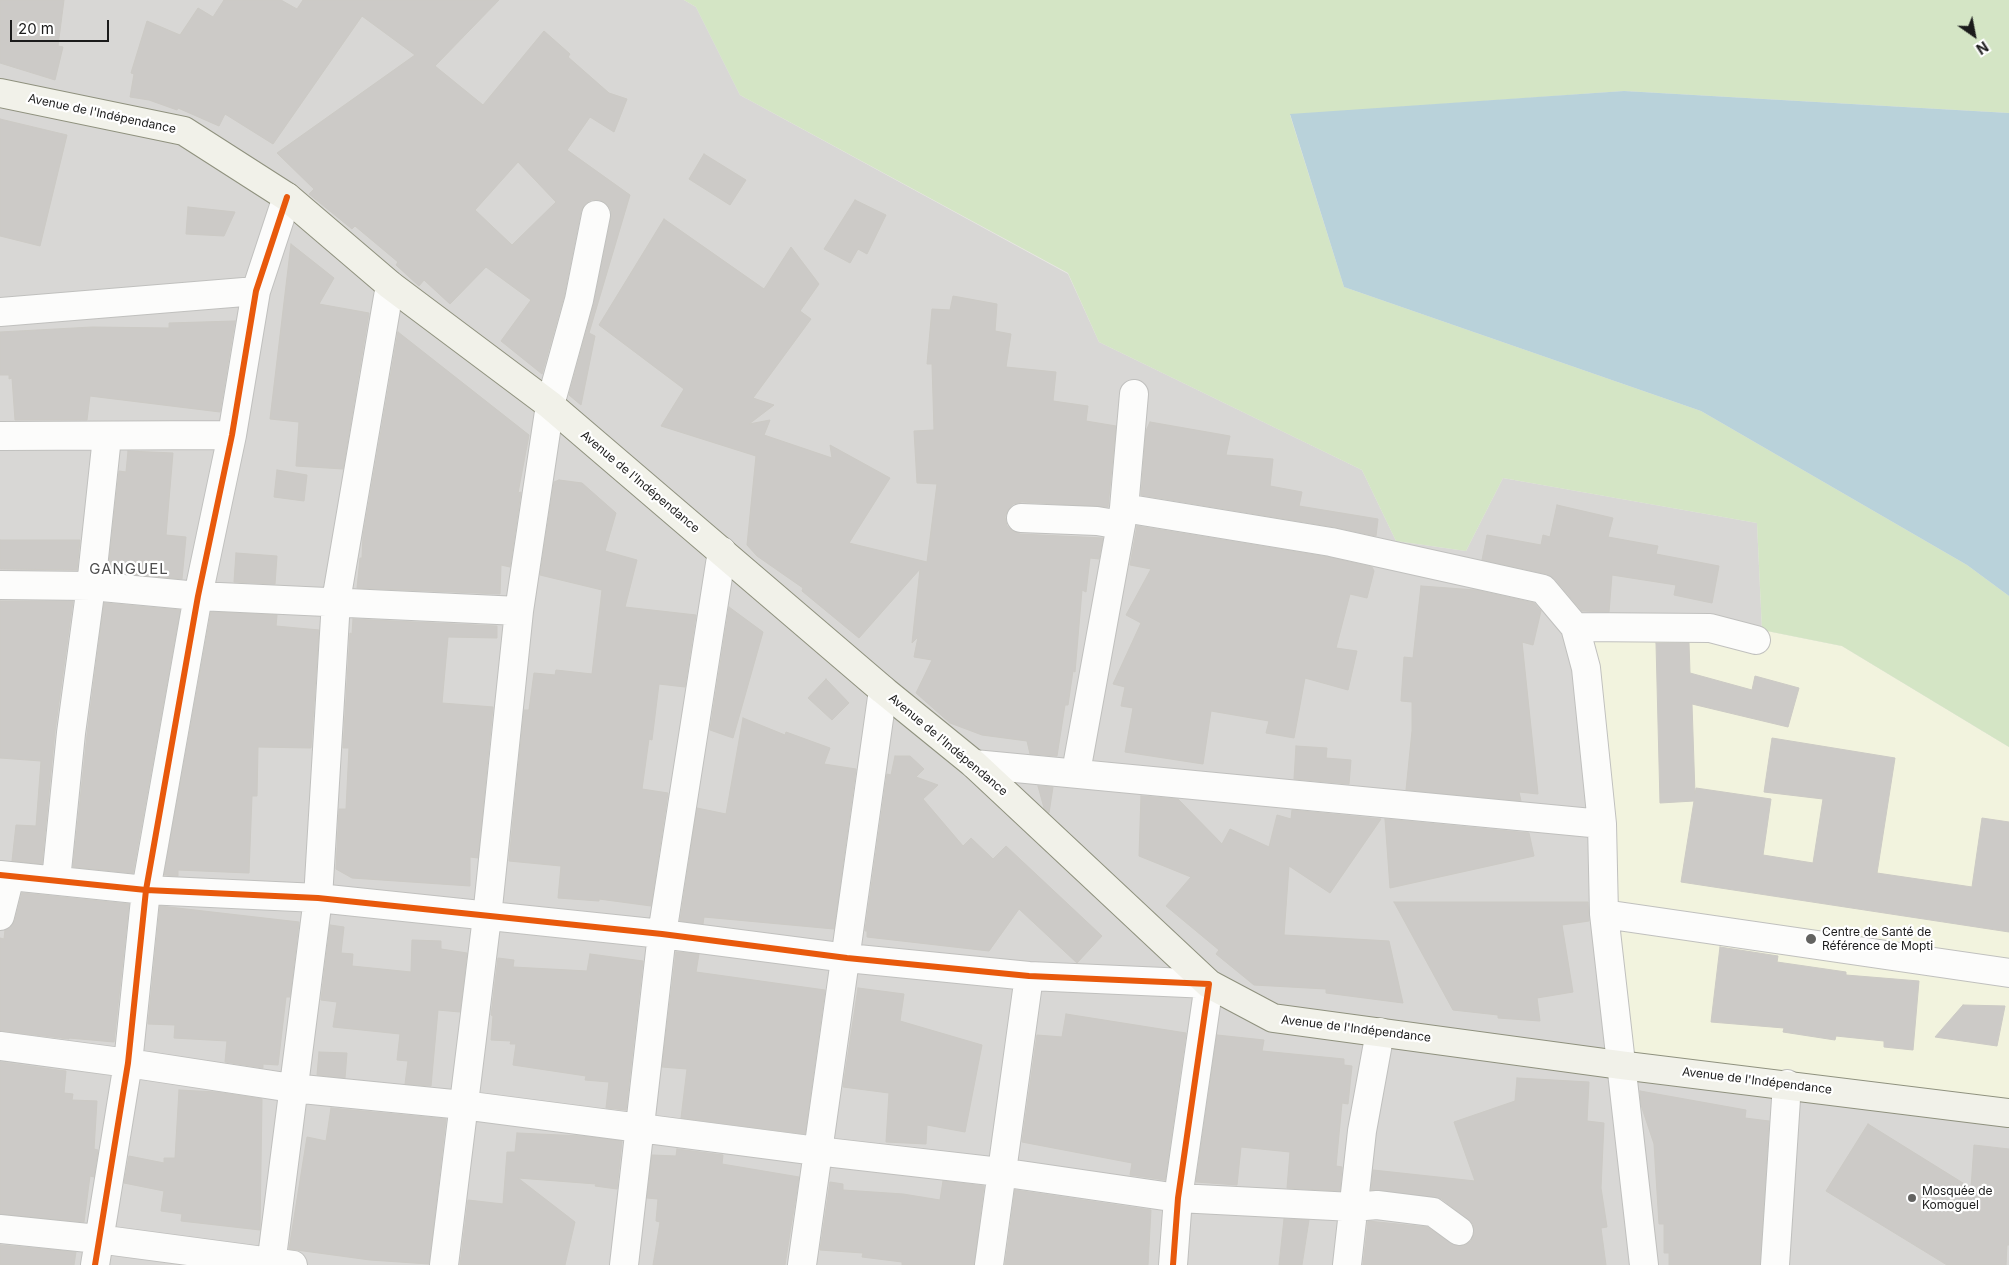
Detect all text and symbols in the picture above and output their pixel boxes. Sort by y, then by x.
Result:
scale bar [12,10,111,42]
north arrow [1949,10,1999,60]
text: 20 m [18,19,54,38]
text: N [1973,38,1992,58]
street label: Avenue de l'Indépendance [27,91,177,137]
street label: Avenue de l'Indépendance [578,428,702,536]
district label: GANGUEL [88,560,170,578]
street label: Avenue de l'Indépendance [886,691,1010,799]
place label: Centre de Santé de Référence de Mopti [1822,925,1933,953]
marker: Centre de Santé de Référence de Mopti [1804,932,1818,946]
street label: Avenue de l'Indépendance [1280,1013,1432,1045]
street label: Avenue de l'Indépendance [1681,1065,1833,1097]
place label: Mosquée de Komoguel [1922,1184,1993,1212]
marker: Mosquée de Komoguel [1906,1192,1918,1204]

